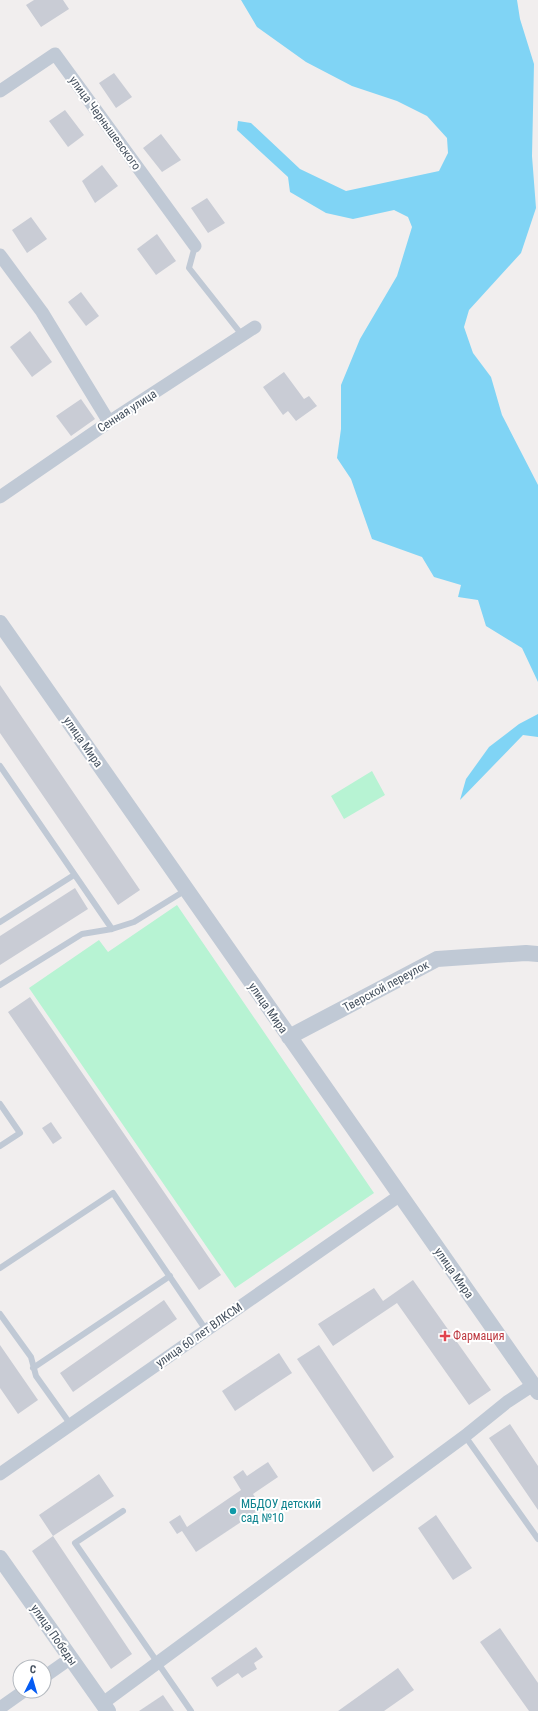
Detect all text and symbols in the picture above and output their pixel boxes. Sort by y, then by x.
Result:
street label: улица Чернышевского [66,73,144,173]
street label: Сенная улица [95,386,160,435]
street label: улица Мира [60,714,106,770]
street label: Тверской переулок [341,957,432,1015]
street label: улица Мира [245,980,291,1036]
street label: улица Мира [431,1245,477,1301]
street label: улица 60 лет ВЛКСМ [153,1300,245,1370]
place label: Фармация [453,1329,505,1343]
marker: Фармация [440,1331,450,1341]
place label: МБДОУ детский сад №10 [241,1497,321,1525]
marker: МБДОУ детский сад №10 [228,1506,238,1516]
street label: улица Победы [28,1602,80,1668]
north arrow [12,1659,52,1699]
text: С [29,1663,37,1676]

